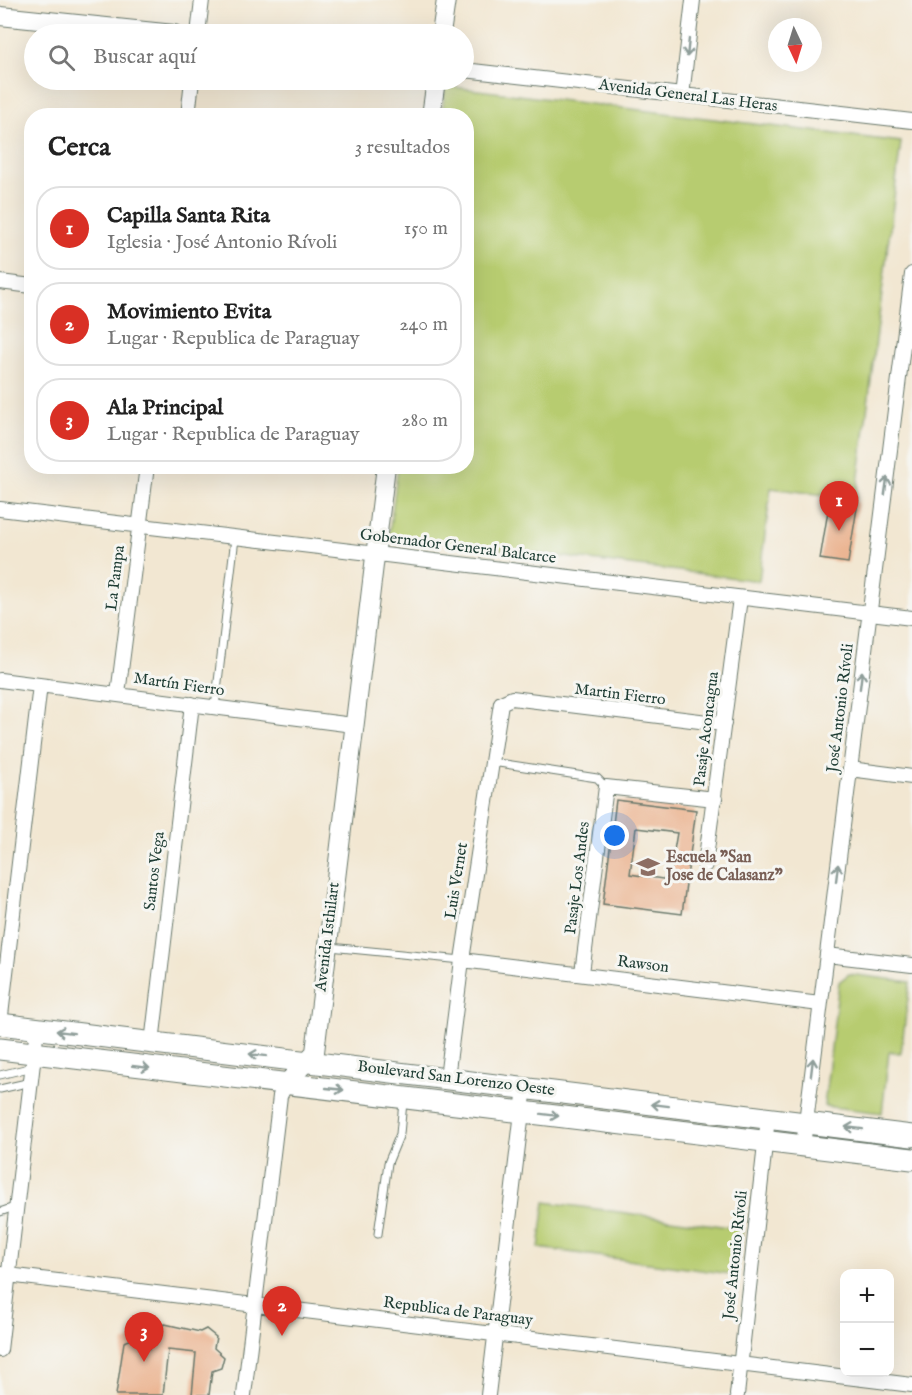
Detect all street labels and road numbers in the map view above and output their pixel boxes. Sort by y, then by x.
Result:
street label: Avenida General Las Heras [597,75,779,117]
street label: Gobernador General Balcarce [359,525,557,569]
street label: La Pampa [102,544,130,612]
street label: José Antonio Rívoli [823,642,859,776]
street label: Martín Fierro [132,669,226,701]
street label: Pasaje Aconcagua [690,670,724,788]
street label: Martin Fierro [573,679,667,711]
street label: Pasaje Los Andes [561,820,595,935]
street label: Santos Vega [140,830,170,912]
street label: Luis Vernet [441,841,473,921]
street label: Avenida Isthilart [311,881,345,994]
street label: Rawson [616,952,671,978]
street label: Boulevard San Lorenzo Oeste [356,1057,556,1101]
street label: José Antonio Rívoli [719,1189,753,1323]
street label: Republica de Paraguay [382,1293,534,1331]

